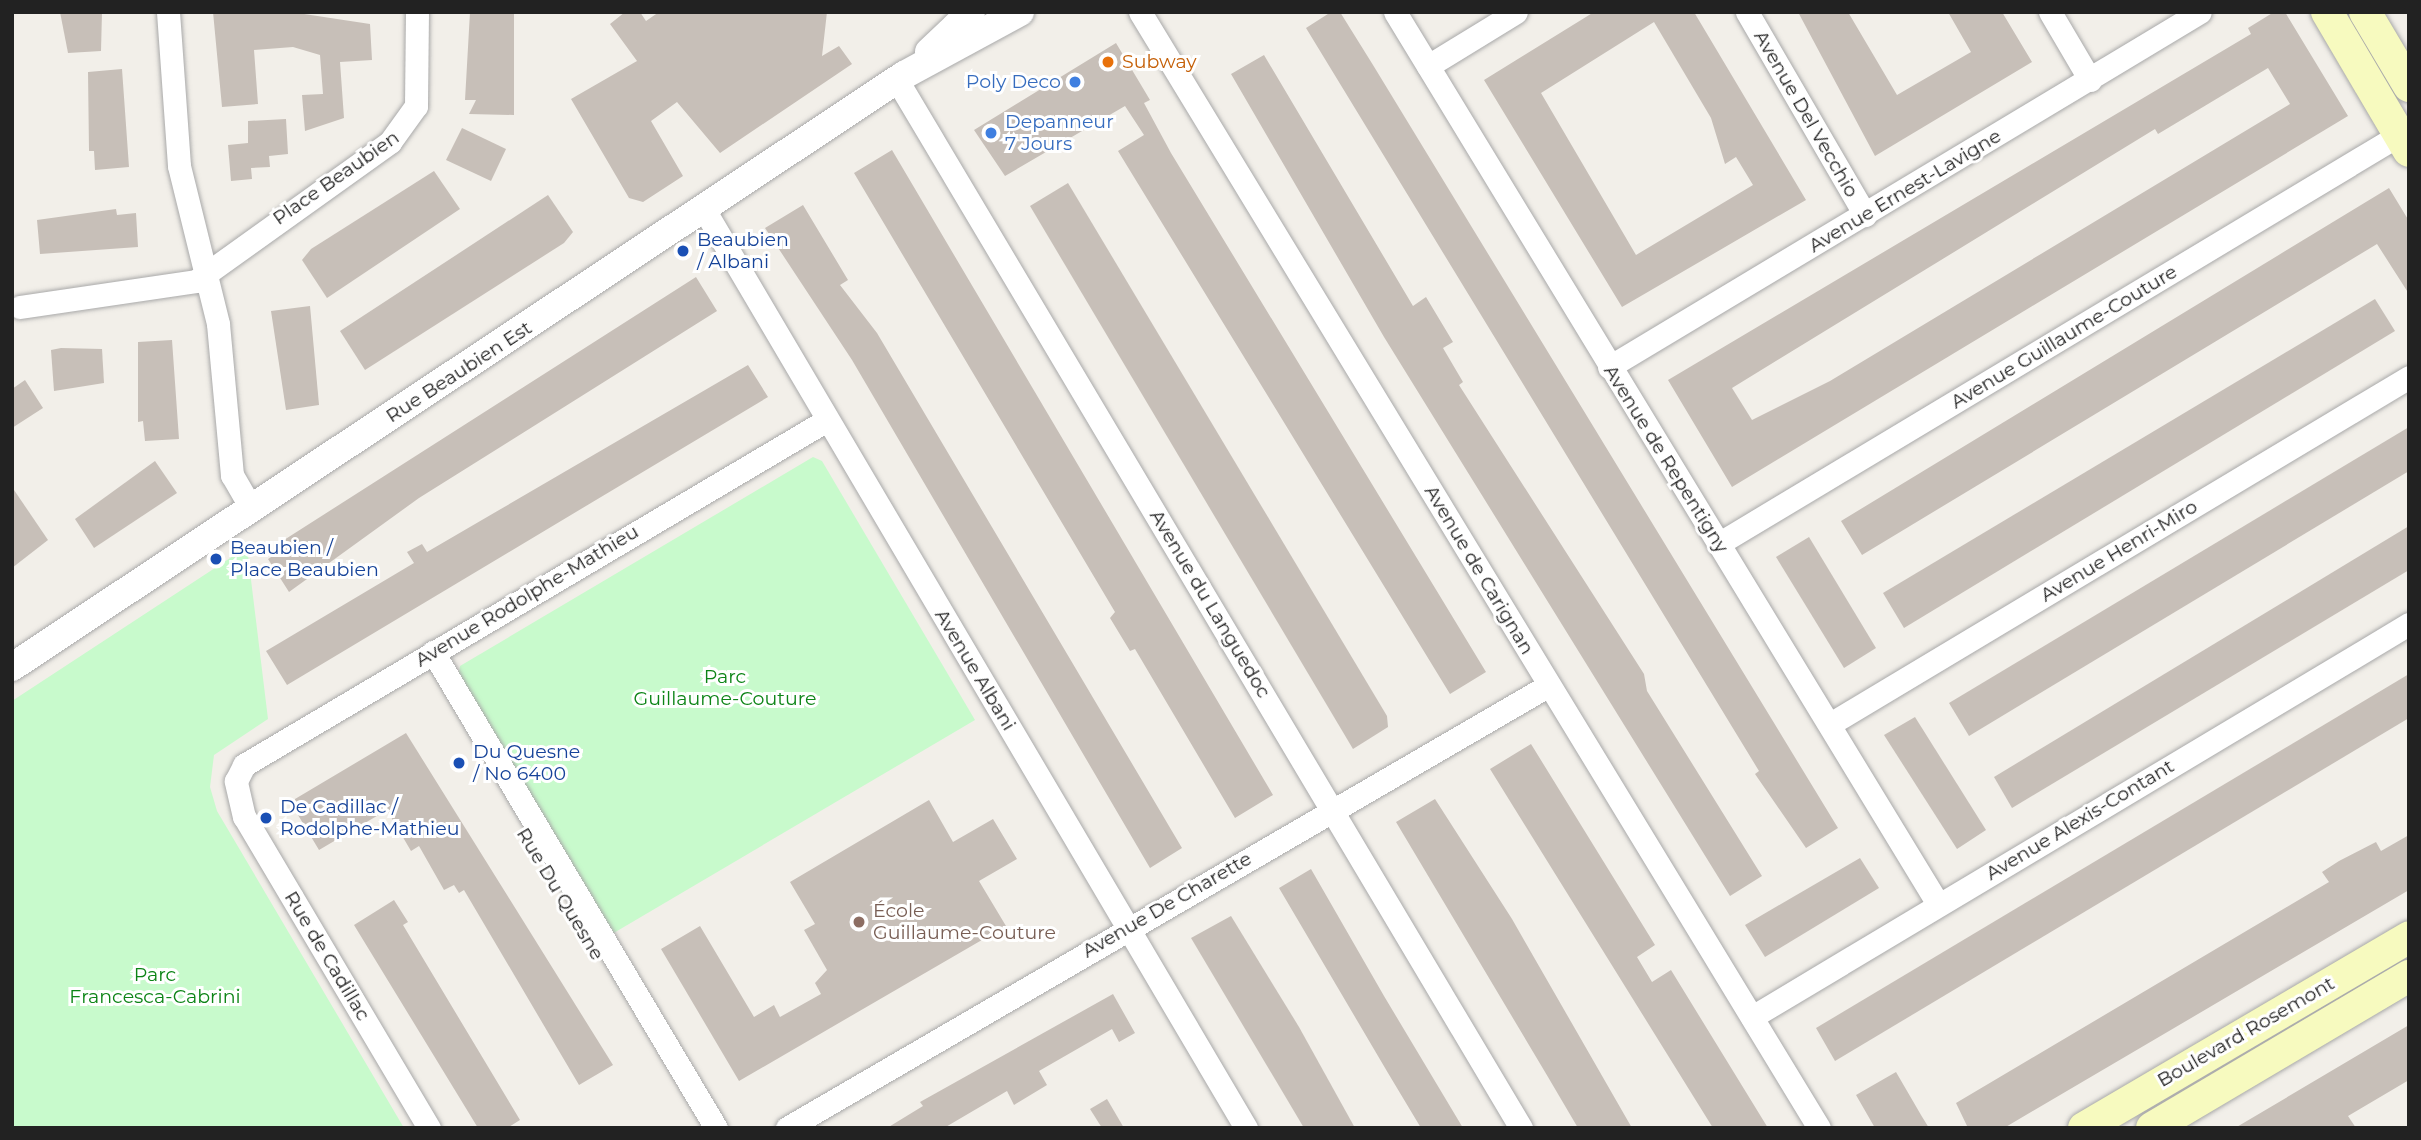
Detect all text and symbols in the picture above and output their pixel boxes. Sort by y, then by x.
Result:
street label: Avenue Del Vecchio [1749,27,1863,201]
place label: Subway [1122,51,1197,73]
marker: Subway [1100,54,1116,70]
place label: Poly Deco [966,71,1061,93]
marker: Poly Deco [1067,74,1083,90]
place label: Depanneur 7 Jours [1005,111,1114,155]
marker: Depanneur 7 Jours [983,125,999,141]
street label: Avenue Ernest-Lavigne [1805,125,2005,257]
street label: Place Beaubien [269,126,403,230]
place label: Beaubien / Albani [697,229,789,273]
marker: Beaubien / Albani [675,243,691,259]
street label: Avenue Guillaume-Couture [1947,260,2181,414]
street label: Rue Beaubien Est [382,316,536,428]
street label: Avenue de Repentigny [1599,361,1733,557]
street label: Avenue de Carignan [1420,481,1538,659]
street label: Avenue Henri-Miro [2036,495,2202,607]
street label: Avenue du Languedoc [1145,506,1275,702]
street label: Avenue Rodolphe-Mathieu [411,520,643,672]
place label: Beaubien / Place Beaubien [230,537,379,581]
marker: Beaubien / Place Beaubien [208,551,224,567]
street label: Avenue Albani [930,605,1020,735]
park label: Parc Guillaume-Couture [633,666,817,710]
place label: Du Quesne / No 6400 [473,741,580,785]
marker: Du Quesne / No 6400 [451,755,467,771]
street label: Avenue Alexis-Contant [1982,755,2178,885]
place label: De Cadillac / Rodolphe-Mathieu [280,796,459,840]
marker: De Cadillac / Rodolphe-Mathieu [258,810,274,826]
street label: Rue Du Quesne [512,824,608,964]
street label: Avenue De Charette [1078,847,1256,963]
street label: Rue de Cadillac [279,887,375,1025]
place label: École Guillaume-Couture [873,900,1056,944]
marker: École Guillaume-Couture [851,914,867,930]
park label: Parc Francesca-Cabrini [69,964,241,1008]
street label: Boulevard Rosemont [2153,972,2339,1092]

